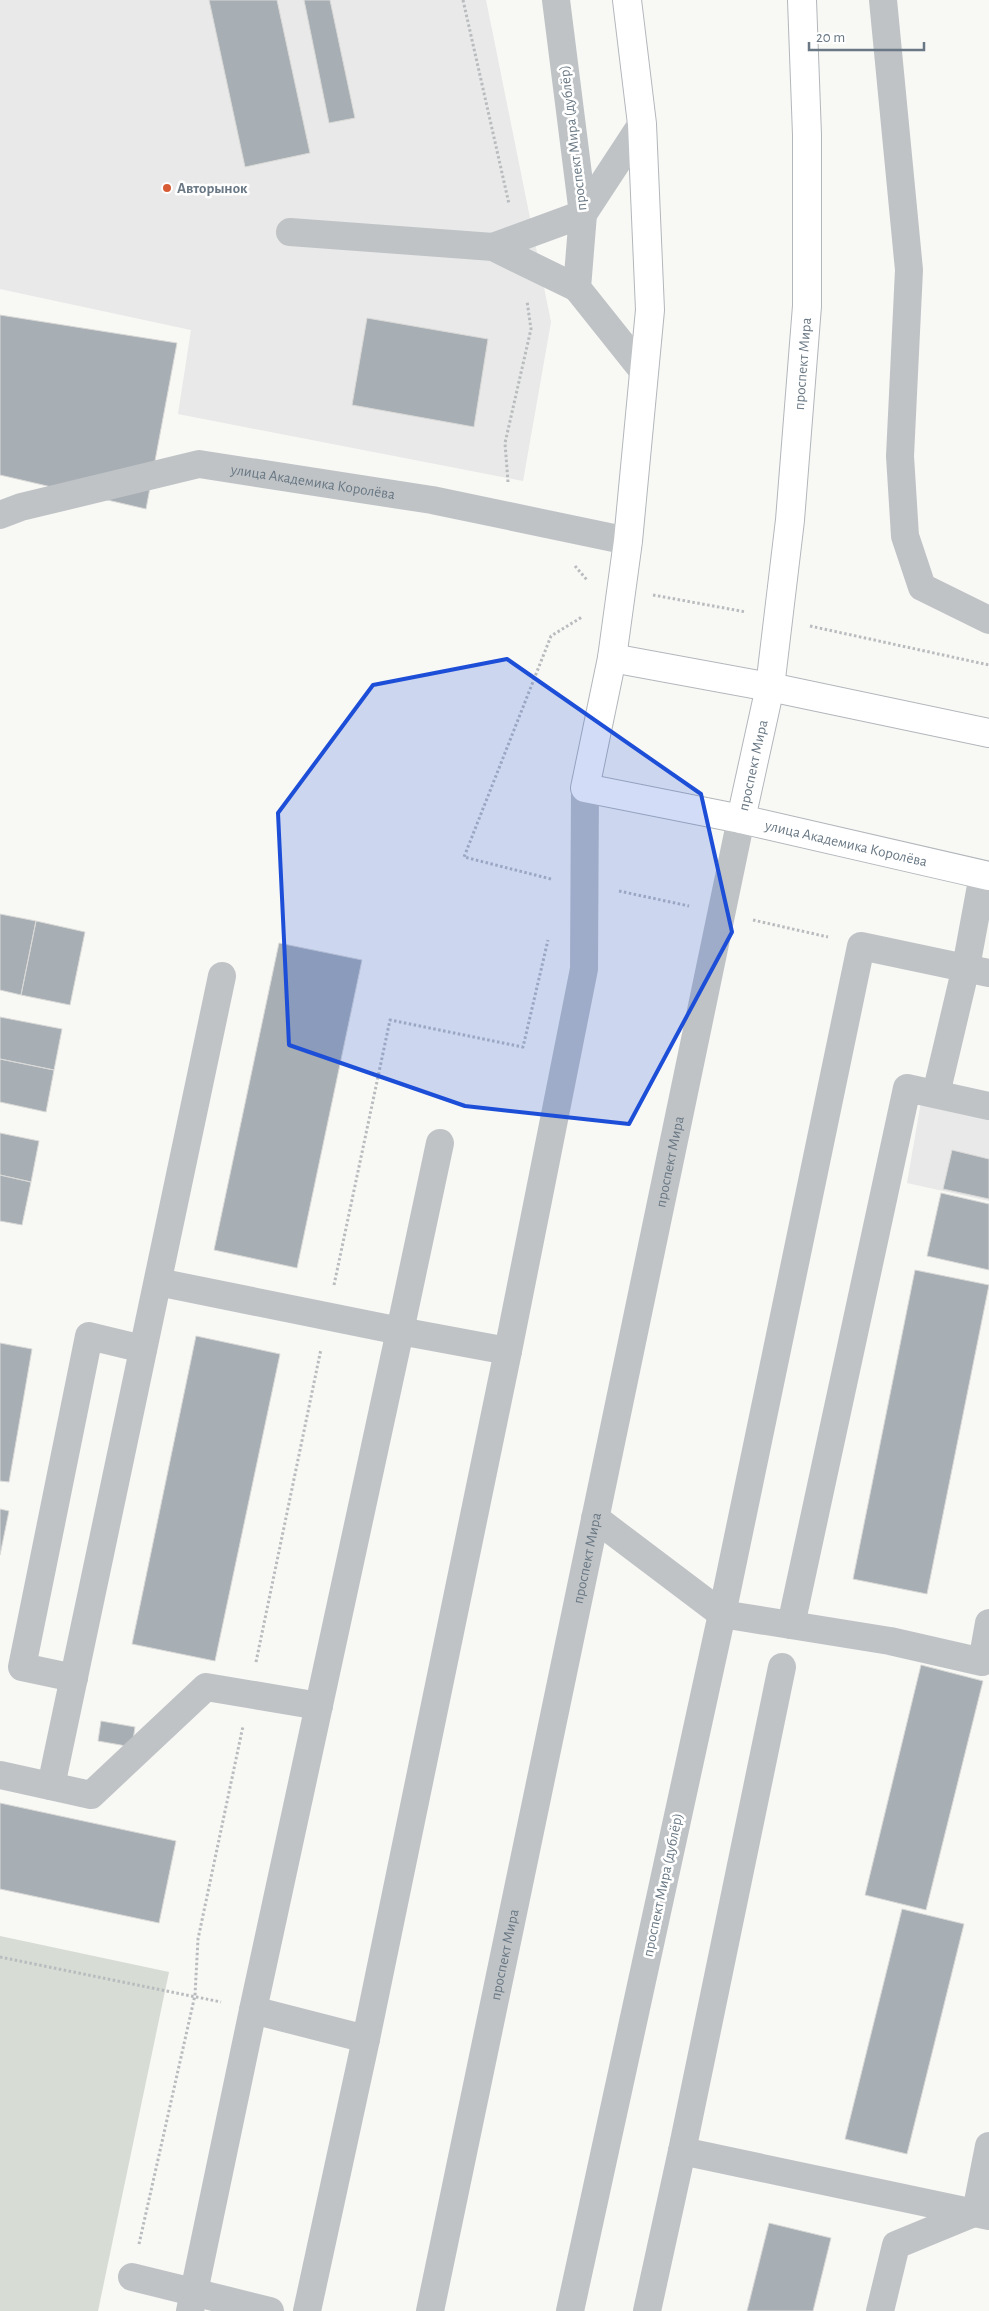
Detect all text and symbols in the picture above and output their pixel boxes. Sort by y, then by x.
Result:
scale bar [809,20,924,52]
text: 20 m [816,30,845,45]
street label: проспект Мира (дублёр) [557,64,589,212]
place label: Авторынок [177,181,248,196]
marker: Авторынок [161,182,173,194]
street label: проспект Мира [791,317,814,411]
street label: улица Академика Королёва [229,461,396,502]
street label: проспект Мира [736,718,770,812]
street label: улица Академика Королёва [763,817,929,869]
street label: проспект Мира [653,1115,686,1209]
street label: проспект Мира [570,1511,604,1605]
street label: проспект Мира (дублёр) [640,1812,686,1958]
street label: проспект Мира [487,1908,521,2002]

